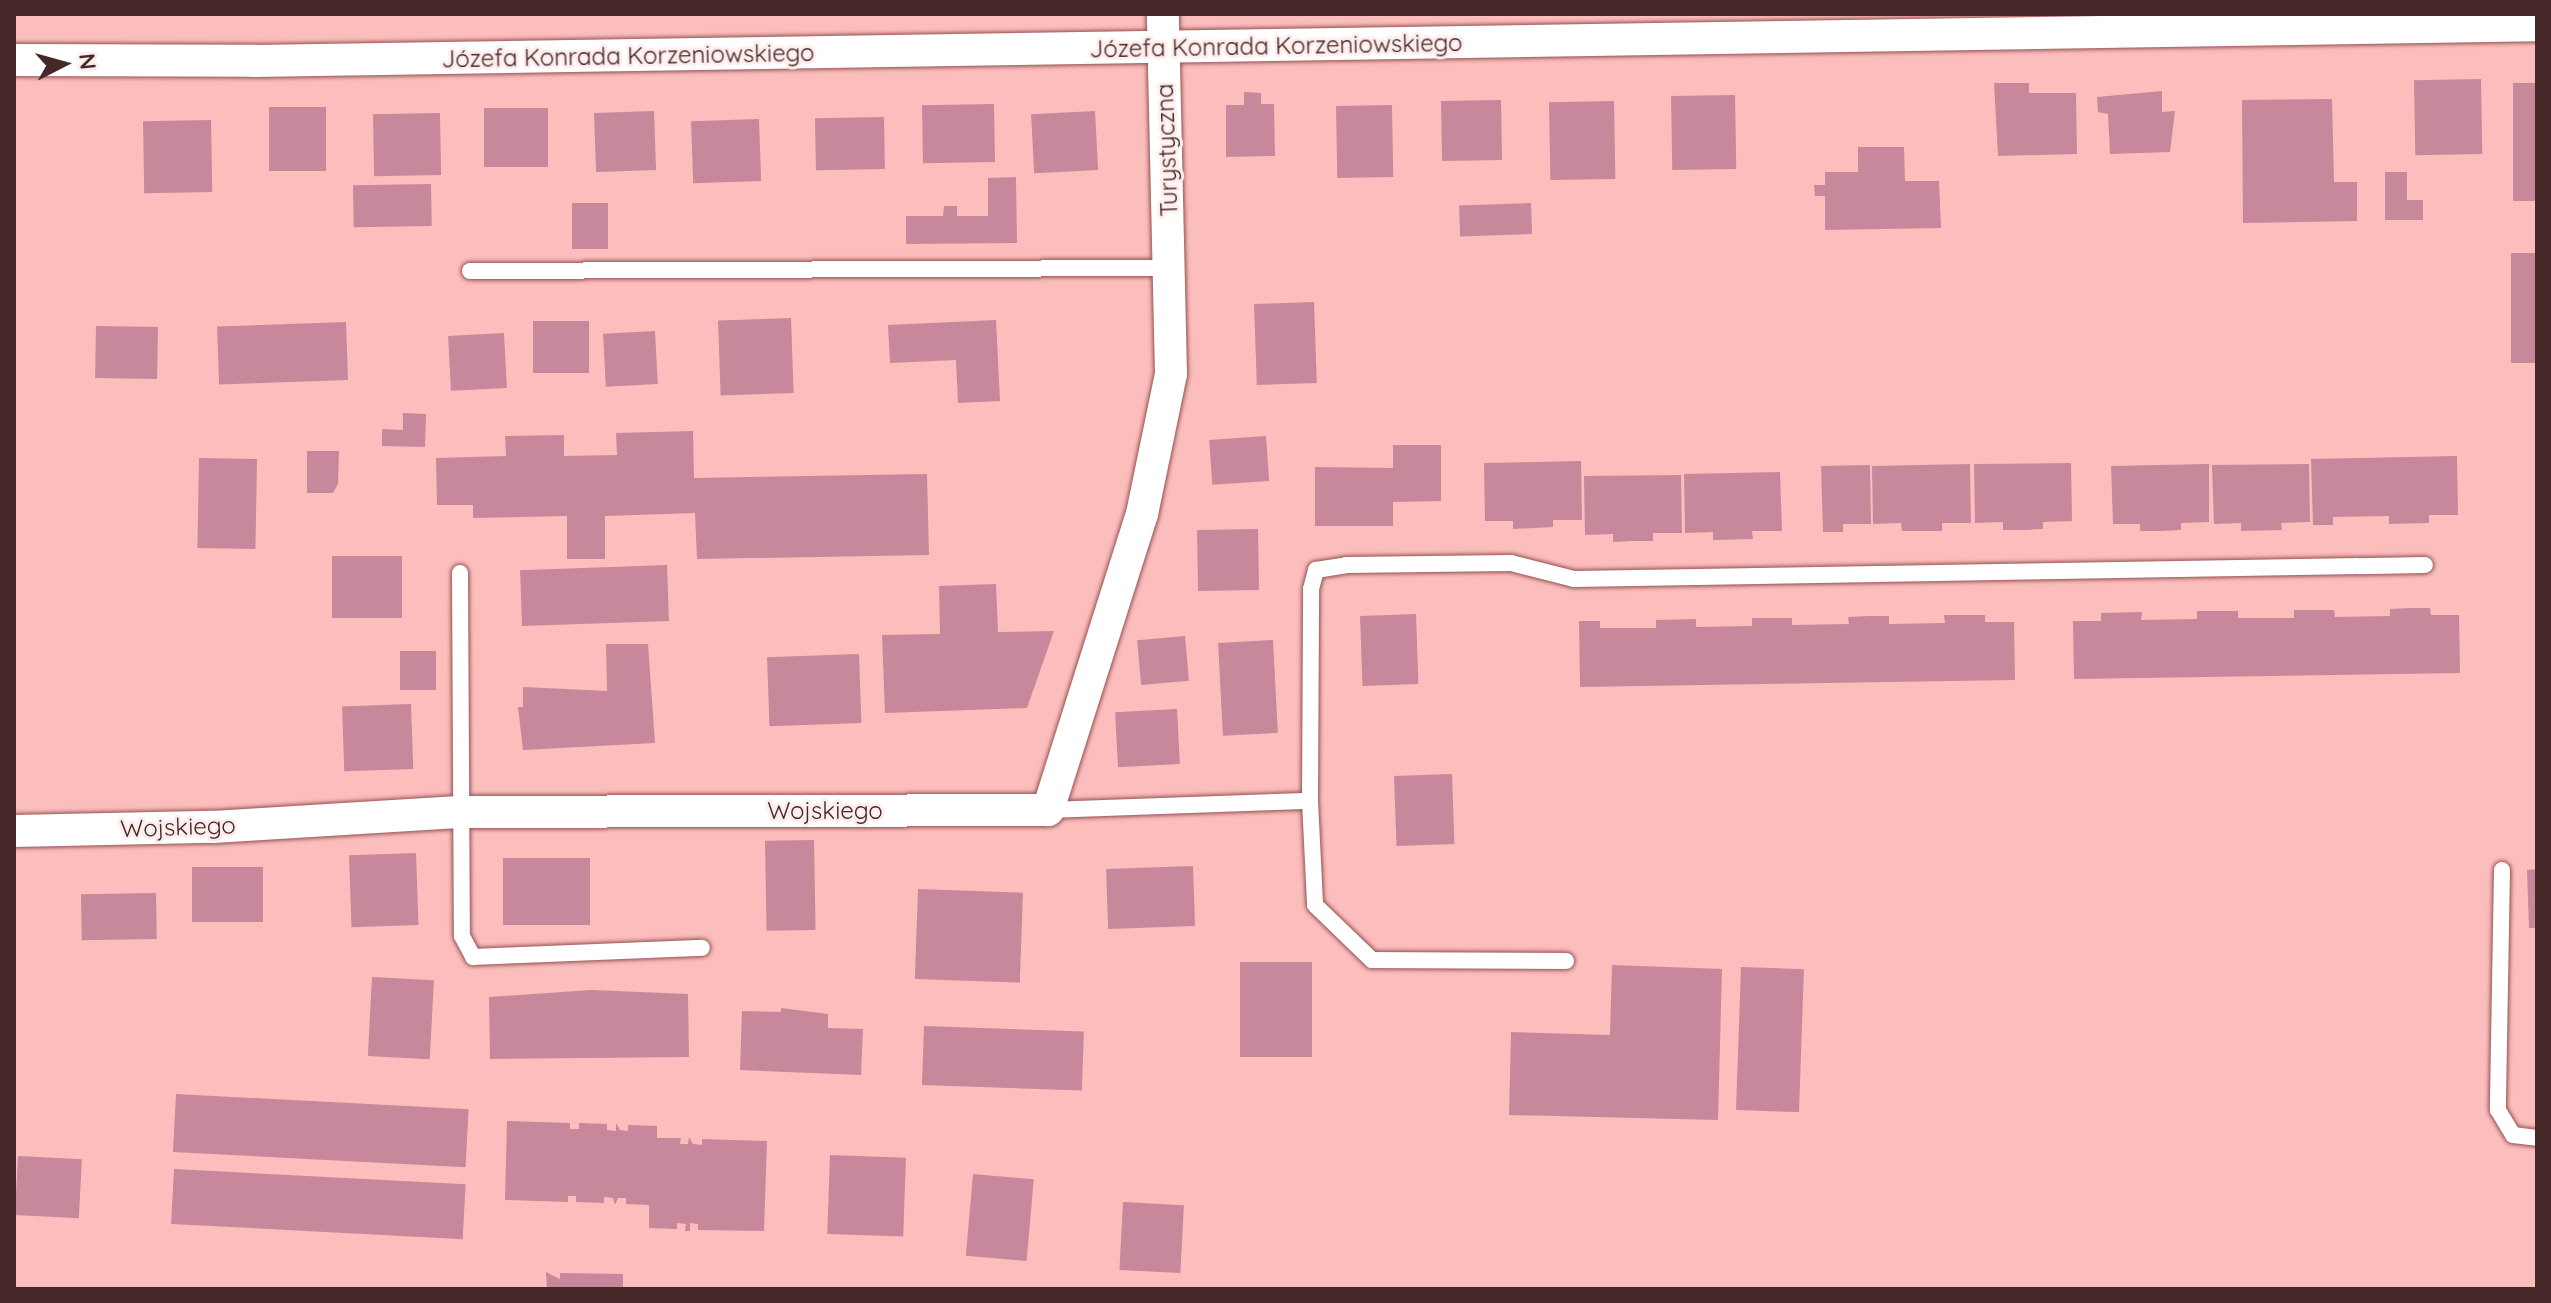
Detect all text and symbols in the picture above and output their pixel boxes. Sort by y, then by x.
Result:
north arrow [24,24,104,104]
street label: Józefa Konrada Korzeniowskiego [1089,28,1463,64]
street label: Józefa Konrada Korzeniowskiego [441,38,815,74]
text: N [73,52,103,71]
street label: Turystyczna [1150,83,1184,217]
street label: Wojskiego [767,797,883,825]
street label: Wojskiego [120,811,236,843]

